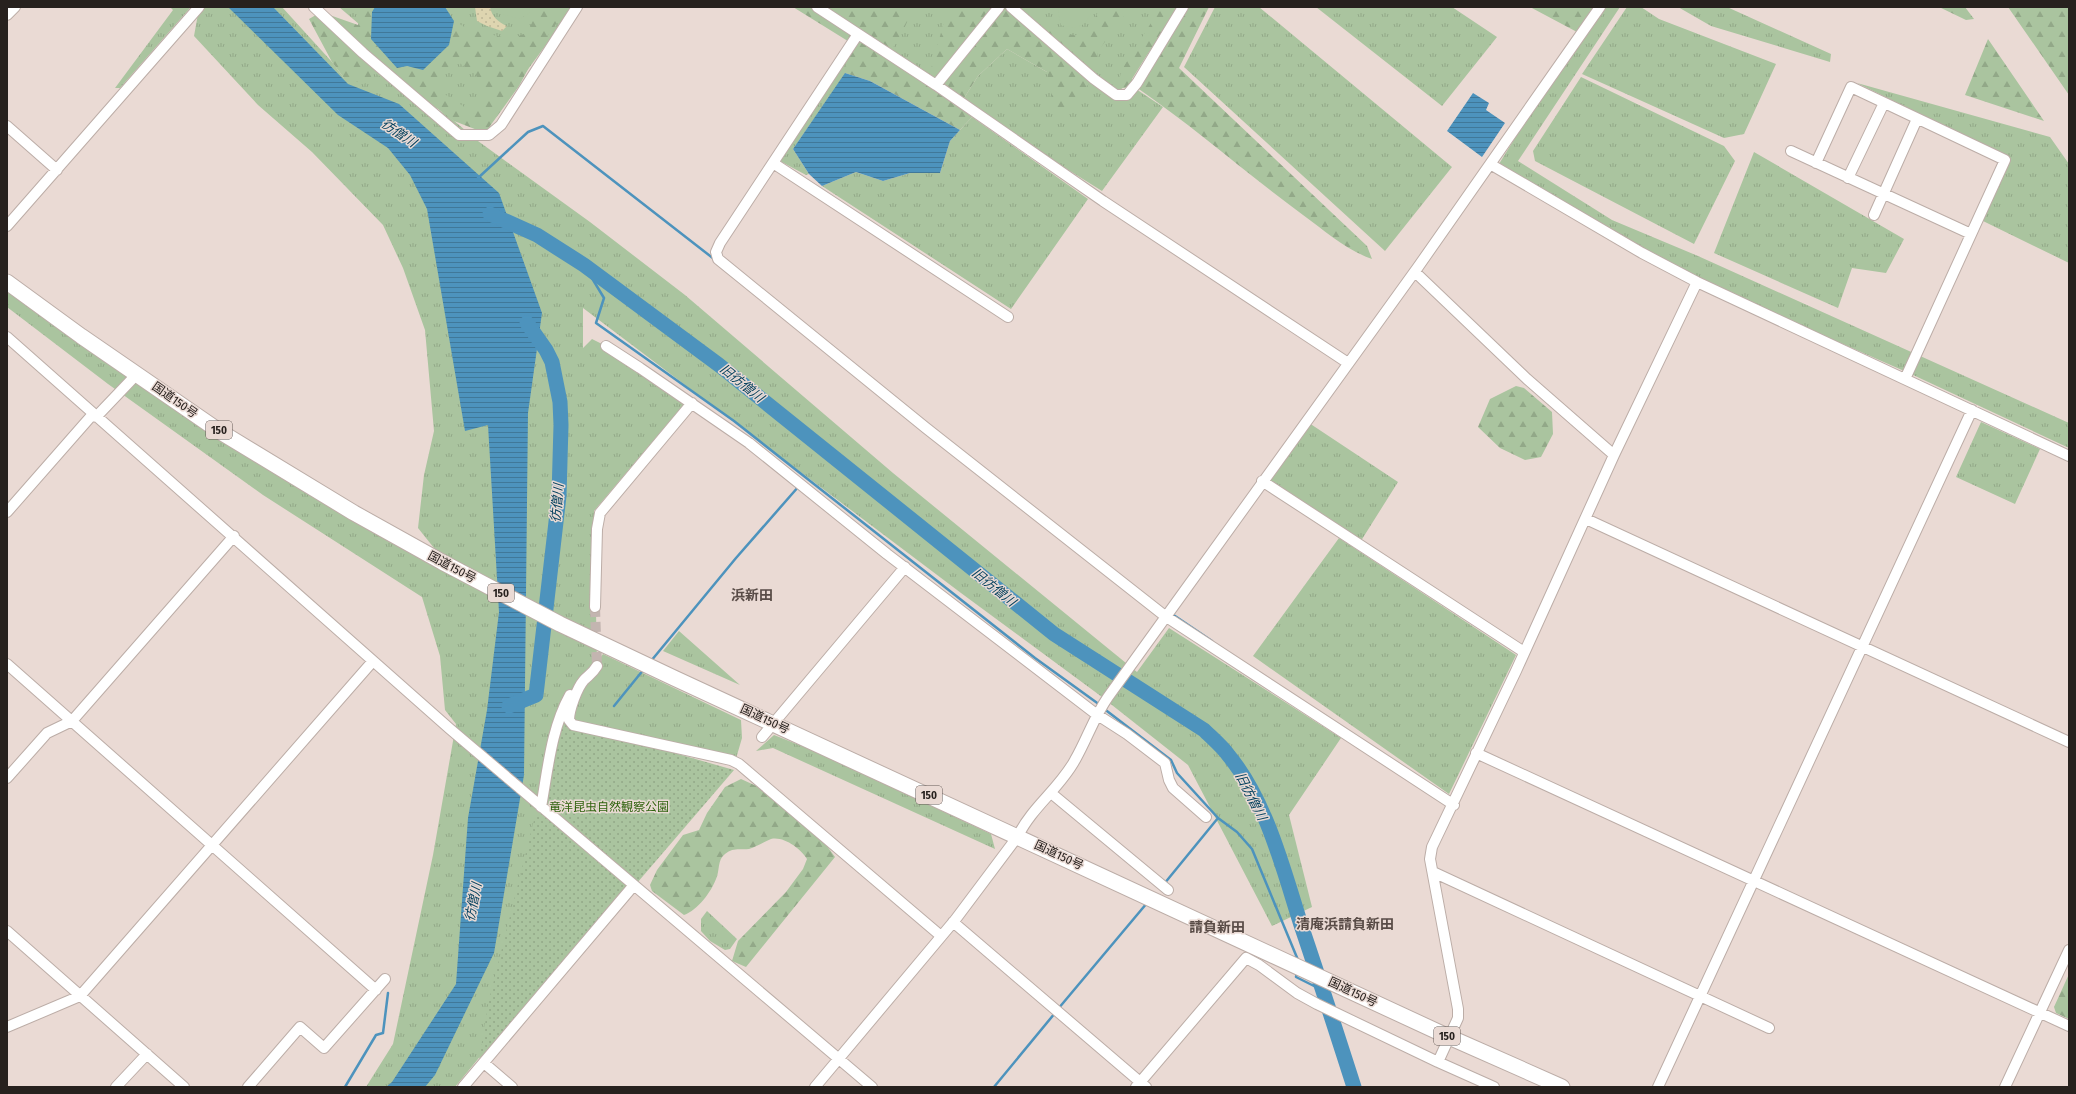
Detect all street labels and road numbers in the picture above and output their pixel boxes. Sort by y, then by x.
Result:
street label: 国道150号 [150,379,200,421]
road number: 150 [206,421,232,439]
street label: 国道150号 [426,549,478,585]
road number: 150 [488,584,514,602]
street label: 国道150号 [738,702,792,736]
road number: 150 [916,786,942,804]
street label: 国道150号 [1032,838,1086,872]
street label: 国道150号 [1326,975,1380,1009]
road number: 150 [1434,1027,1460,1045]

